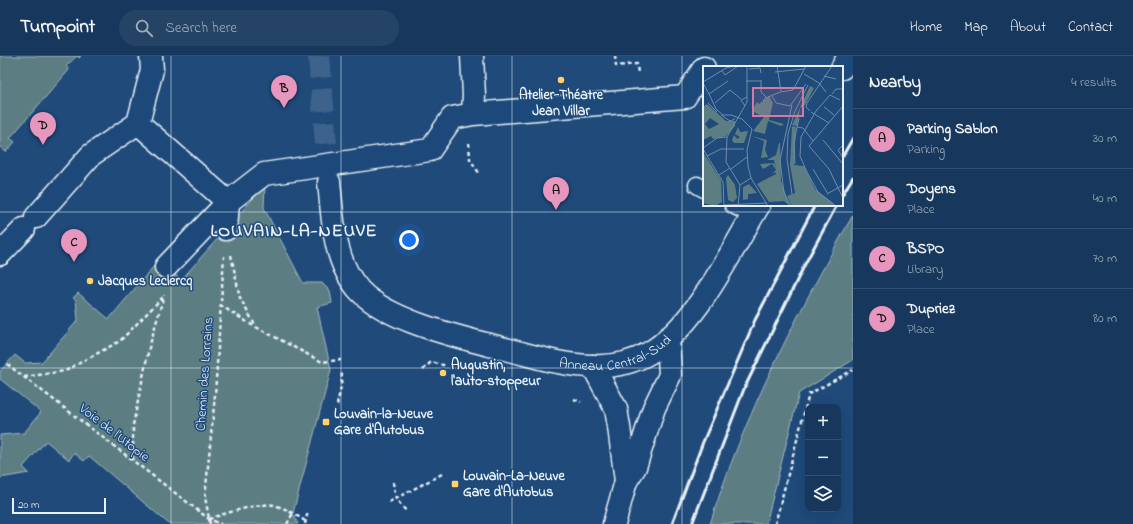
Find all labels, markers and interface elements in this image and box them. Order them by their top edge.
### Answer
search box [119,10,399,46]
text: Turnpoint [20,14,95,41]
icon: search [133,17,155,39]
text: Search here [165,17,237,39]
text: Home [910,17,942,38]
text: Map [964,17,988,38]
text: About [1010,17,1046,38]
text: Contact [1068,17,1113,38]
inset map [703,66,843,206]
text: Nearby [869,70,921,95]
text: 4 results [1071,73,1117,92]
pin: B [271,75,297,108]
marker: Atelier-Théatre Jean Villar [556,75,566,85]
place label: Atelier-Théatre Jean Villar [519,85,604,122]
pin: D [30,112,56,145]
text: Parking Sablon [907,118,998,140]
text: A [878,129,886,148]
text: 30 m [1093,129,1117,148]
text: Parking [907,140,945,159]
pin: A [543,177,569,210]
text: Doyens [907,178,956,200]
text: B [878,189,886,208]
text: 40 m [1093,189,1117,208]
text: Place [907,200,935,219]
district label: LOUVAIN-LA-NEUVE [211,219,377,245]
pin: C [61,229,87,262]
your location [399,230,419,250]
text: BSPO [907,238,944,260]
text: C [878,249,886,268]
text: 70 m [1093,249,1117,268]
text: Library [907,260,943,279]
place label: Jacques Leclercq [98,271,192,292]
marker: Jacques Leclercq [85,276,95,286]
text: Dupriez [907,298,955,320]
text: D [877,309,887,328]
text: 80 m [1093,309,1117,328]
street label: Chemin des Lorrains [191,316,219,432]
text: Place [907,320,935,339]
street label: Anneau Central-Sud [557,330,676,377]
place label: Augustin, l'auto-stoppeur [451,355,541,392]
marker: Augustin, l'auto-stoppeur [438,368,448,378]
street label: Voie de l'Utopie [73,398,154,468]
place label: Louvain-la-Neuve Gare d'Autobus [334,404,434,441]
map controls [805,404,841,512]
button: + [805,404,841,440]
marker: Louvain-la-Neuve Gare d'Autobus [321,417,331,427]
button: − [805,440,841,476]
place label: Louvain-La-Neuve Gare d'Autobus [463,466,566,503]
button: layers [805,476,841,512]
marker: Louvain-La-Neuve Gare d'Autobus [450,479,460,489]
scale bar [12,496,106,515]
text: 20 m [18,497,40,513]

